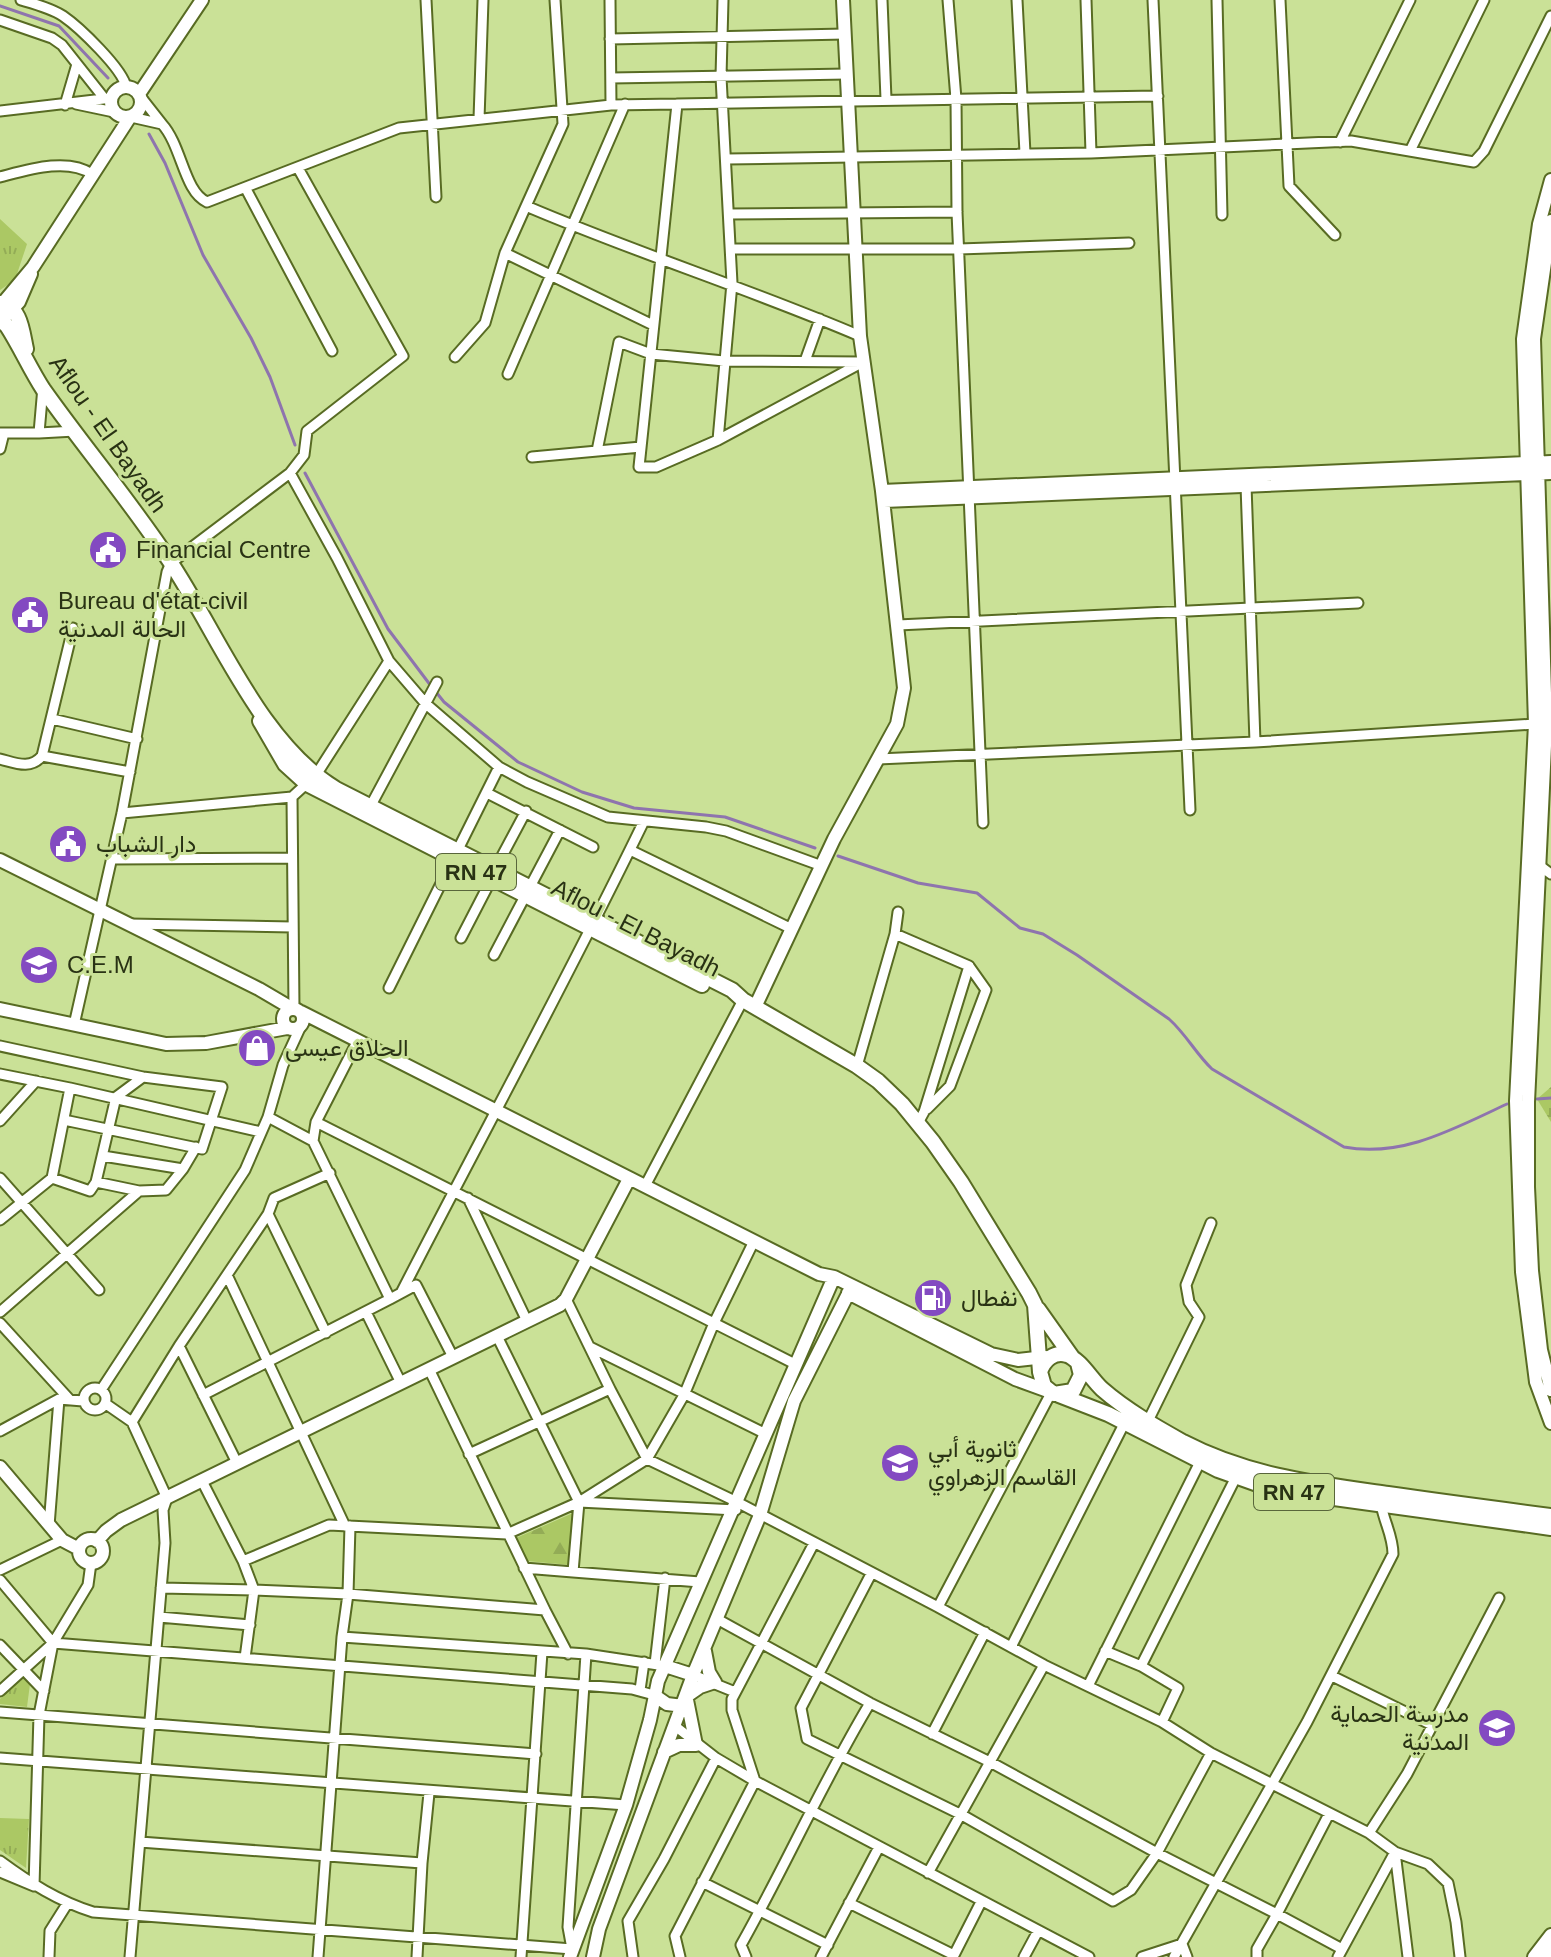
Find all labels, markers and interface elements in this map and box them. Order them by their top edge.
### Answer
street label: Aflou - El Bayadh [44,350,173,517]
public building icon: Financial Centre [87,529,129,571]
place label: Financial Centre [136,536,311,563]
place label: Bureau d'état-civil الحالة المدنية [58,587,248,643]
public building icon: Bureau d'état-civil الحالة المدنية [9,594,51,636]
public building icon: دار الشباب [47,823,89,865]
place label: دار الشباب [96,830,196,859]
road number: RN 47 [436,854,516,890]
street label: Aflou - El Bayadh [547,873,725,982]
school or university icon: C.E.M [18,944,60,986]
place label: C.E.M [67,951,134,978]
shop icon: الحلاق عيسى [236,1027,278,1069]
place label: الحلاق عيسى [285,1034,409,1062]
fuel station icon: نفطال [912,1277,954,1319]
place label: نفطال [961,1284,1018,1312]
place label: ثانوية أبي القاسم الزهراوي [928,1435,1077,1496]
school or university icon: ثانوية أبي القاسم الزهراوي [879,1442,921,1484]
road number: RN 47 [1254,1474,1334,1510]
place label: مدرسة الحماية المدنية [1330,1700,1469,1756]
school or university icon: مدرسة الحماية المدنية [1476,1707,1518,1749]

